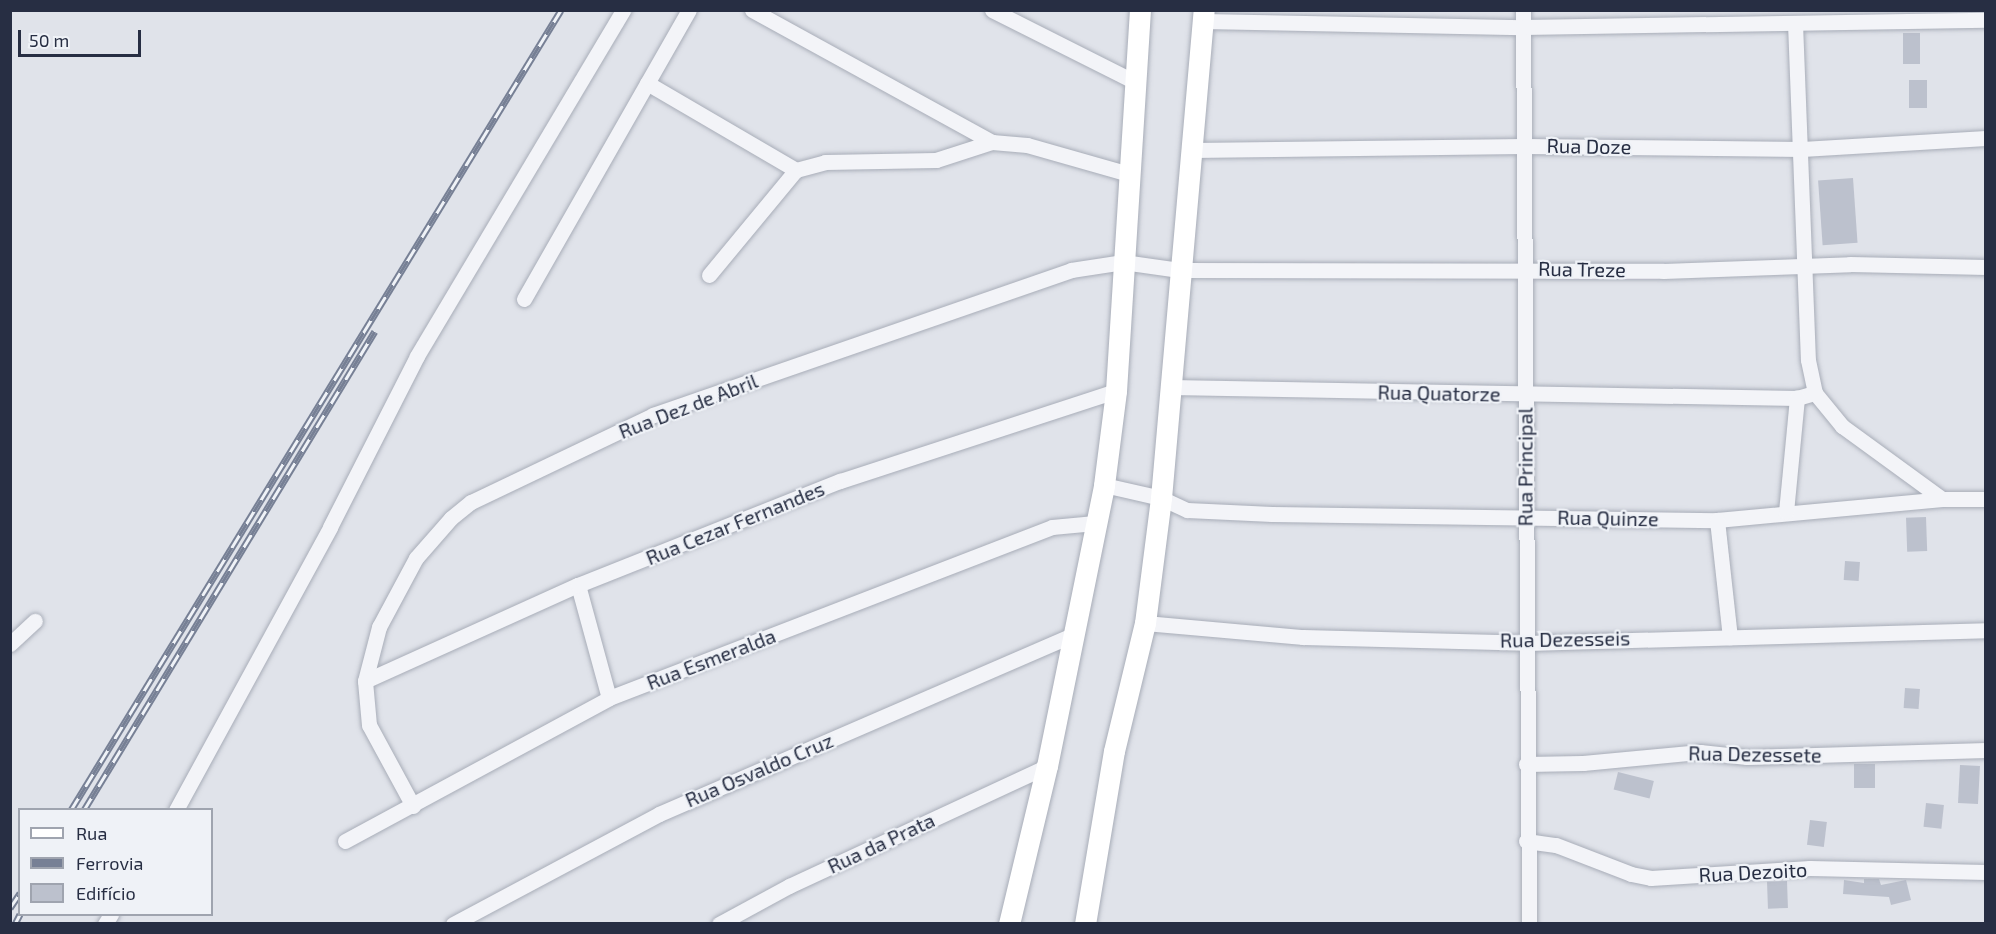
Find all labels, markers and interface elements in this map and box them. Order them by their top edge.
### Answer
scale bar [21,18,144,56]
text: 50 m [29,29,69,51]
street label: Rua Doze [1546,133,1632,159]
street label: Rua Treze [1538,256,1626,282]
street label: Rua Dez de Abril [615,368,761,444]
street label: Rua Quatorze [1377,380,1501,406]
street label: Rua Principal [1513,408,1537,526]
street label: Rua Cezar Fernandes [642,476,828,570]
street label: Rua Quinze [1557,505,1659,531]
street label: Rua Esmeralda [643,623,779,695]
street label: Rua Dezesseis [1500,626,1630,652]
street label: Rua Osvaldo Cruz [681,728,837,812]
street label: Rua Dezessete [1688,741,1822,767]
legend [18,808,213,916]
street label: Rua da Prata [824,808,938,878]
text: Rua [76,822,107,844]
text: Ferrovia [76,852,143,874]
street label: Rua Dezoito [1698,857,1808,887]
text: Edifício [76,882,136,904]

